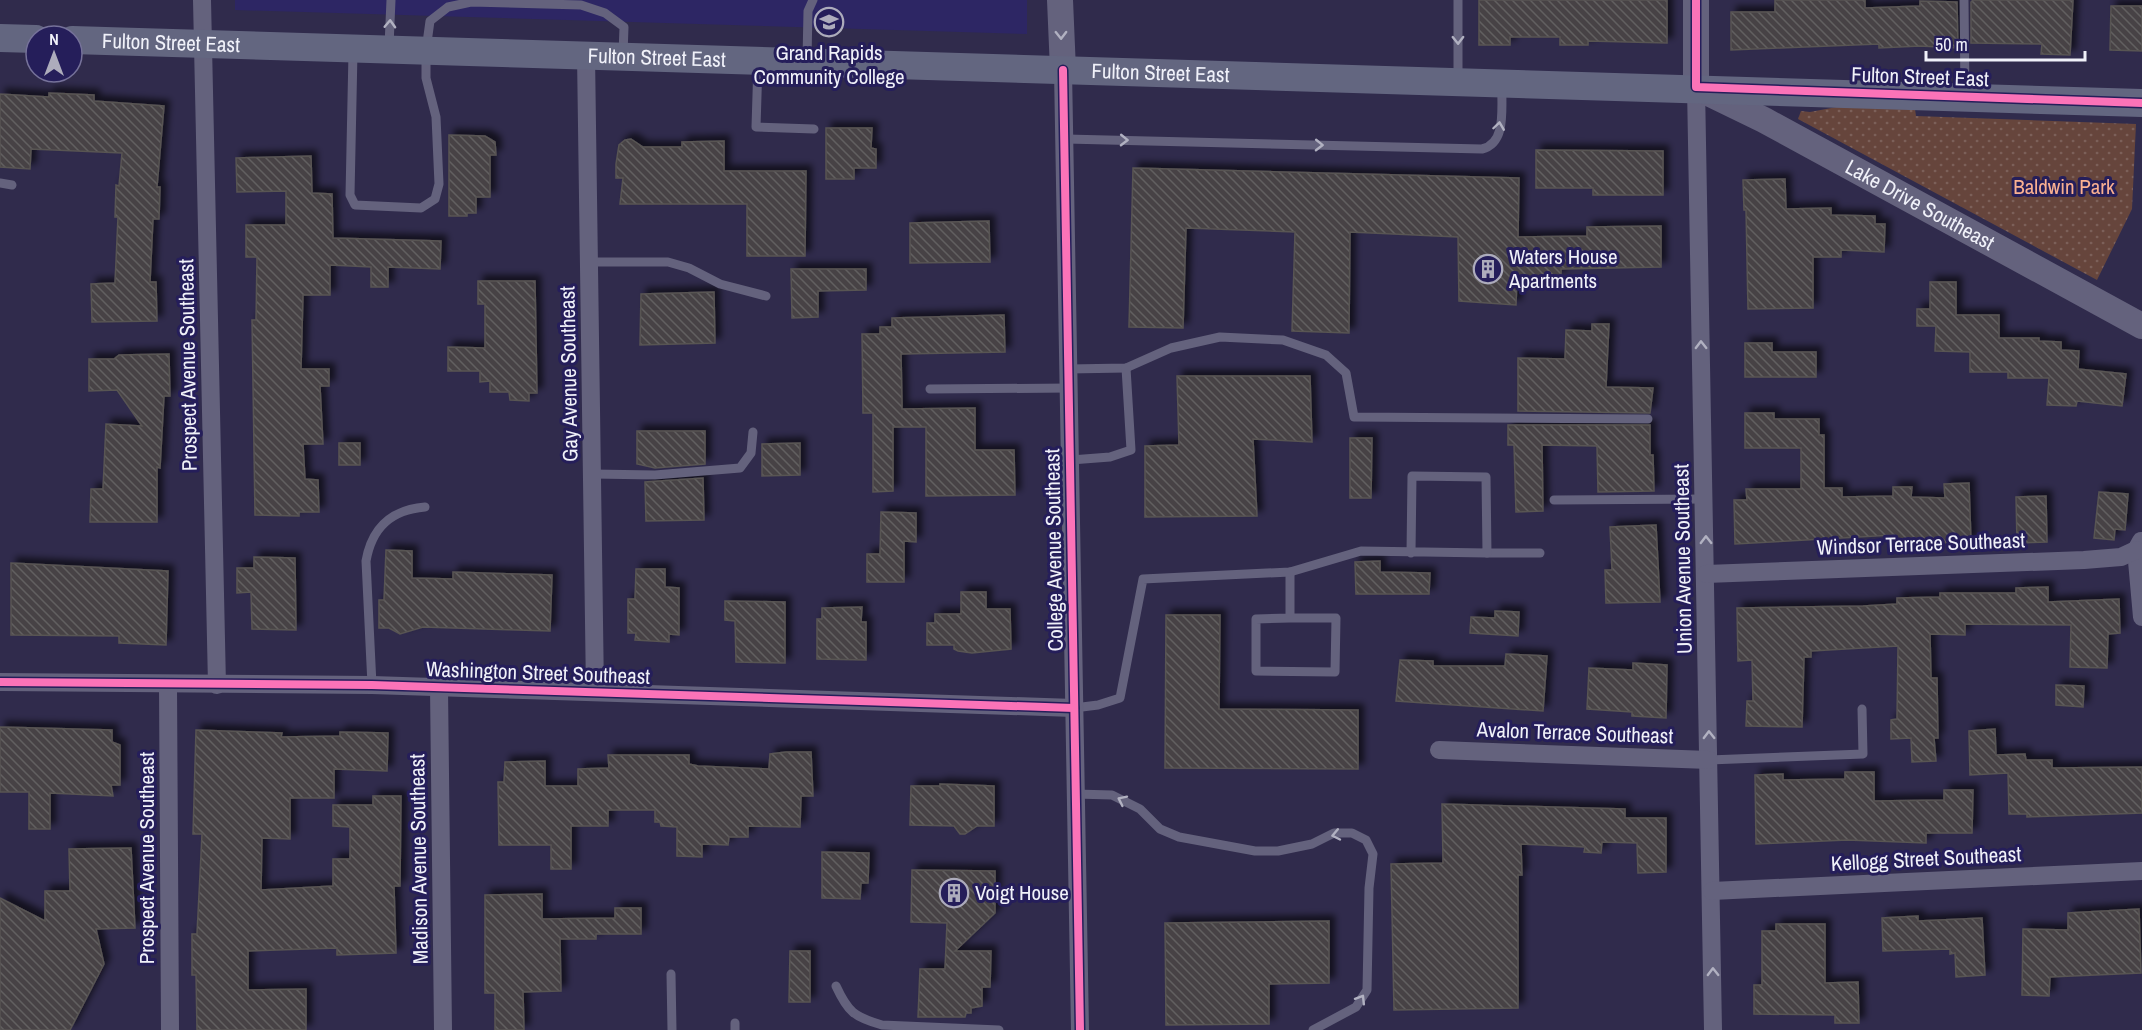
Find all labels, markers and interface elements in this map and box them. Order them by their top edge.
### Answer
school or university icon: Grand Rapids Community College [813,6,845,38]
one-way arrow [384,20,396,29]
north arrow [24,24,84,84]
scale bar [1926,24,2085,62]
street label: Fulton Street East [102,26,241,59]
text: N [49,28,59,50]
one-way arrow [1055,30,1067,39]
text: 50 m [1935,32,1968,57]
one-way arrow [1452,36,1464,45]
place label: Grand Rapids Community College [753,38,905,91]
street label: Fulton Street East [587,41,726,74]
street label: Fulton Street East [1091,56,1230,89]
street label: Fulton Street East [1851,60,1990,93]
one-way arrow [1493,121,1505,131]
one-way arrow [1120,134,1129,147]
one-way arrow [1315,139,1324,151]
street label: Lake Drive Southeast [1840,152,2000,257]
park label: Baldwin Park [2013,172,2115,201]
place label: Waters House Apartments [1508,242,1617,295]
building icon: Waters House Apartments [1472,253,1504,285]
street label: Prospect Avenue Southeast [171,258,204,471]
street label: Gay Avenue Southeast [552,286,585,462]
one-way arrow [1695,340,1707,349]
street label: College Avenue Southeast [1037,448,1070,652]
street label: Union Avenue Southeast [1666,463,1699,654]
street label: Windsor Terrace Southeast [1816,525,2026,562]
one-way arrow [1699,535,1712,544]
street label: Washington Street Southeast [425,654,651,691]
street label: Avalon Terrace Southeast [1475,715,1674,750]
one-way arrow [1703,730,1715,739]
street label: Prospect Avenue Southeast [132,752,161,964]
street label: Madison Avenue Southeast [402,753,435,964]
one-way arrow [1118,795,1129,807]
one-way arrow [1331,828,1341,841]
street label: Kellogg Street Southeast [1830,839,2022,878]
building icon: Voigt House [938,877,970,909]
place label: Voigt House [975,878,1069,907]
one-way arrow [1706,967,1719,976]
one-way arrow [1354,995,1365,1006]

